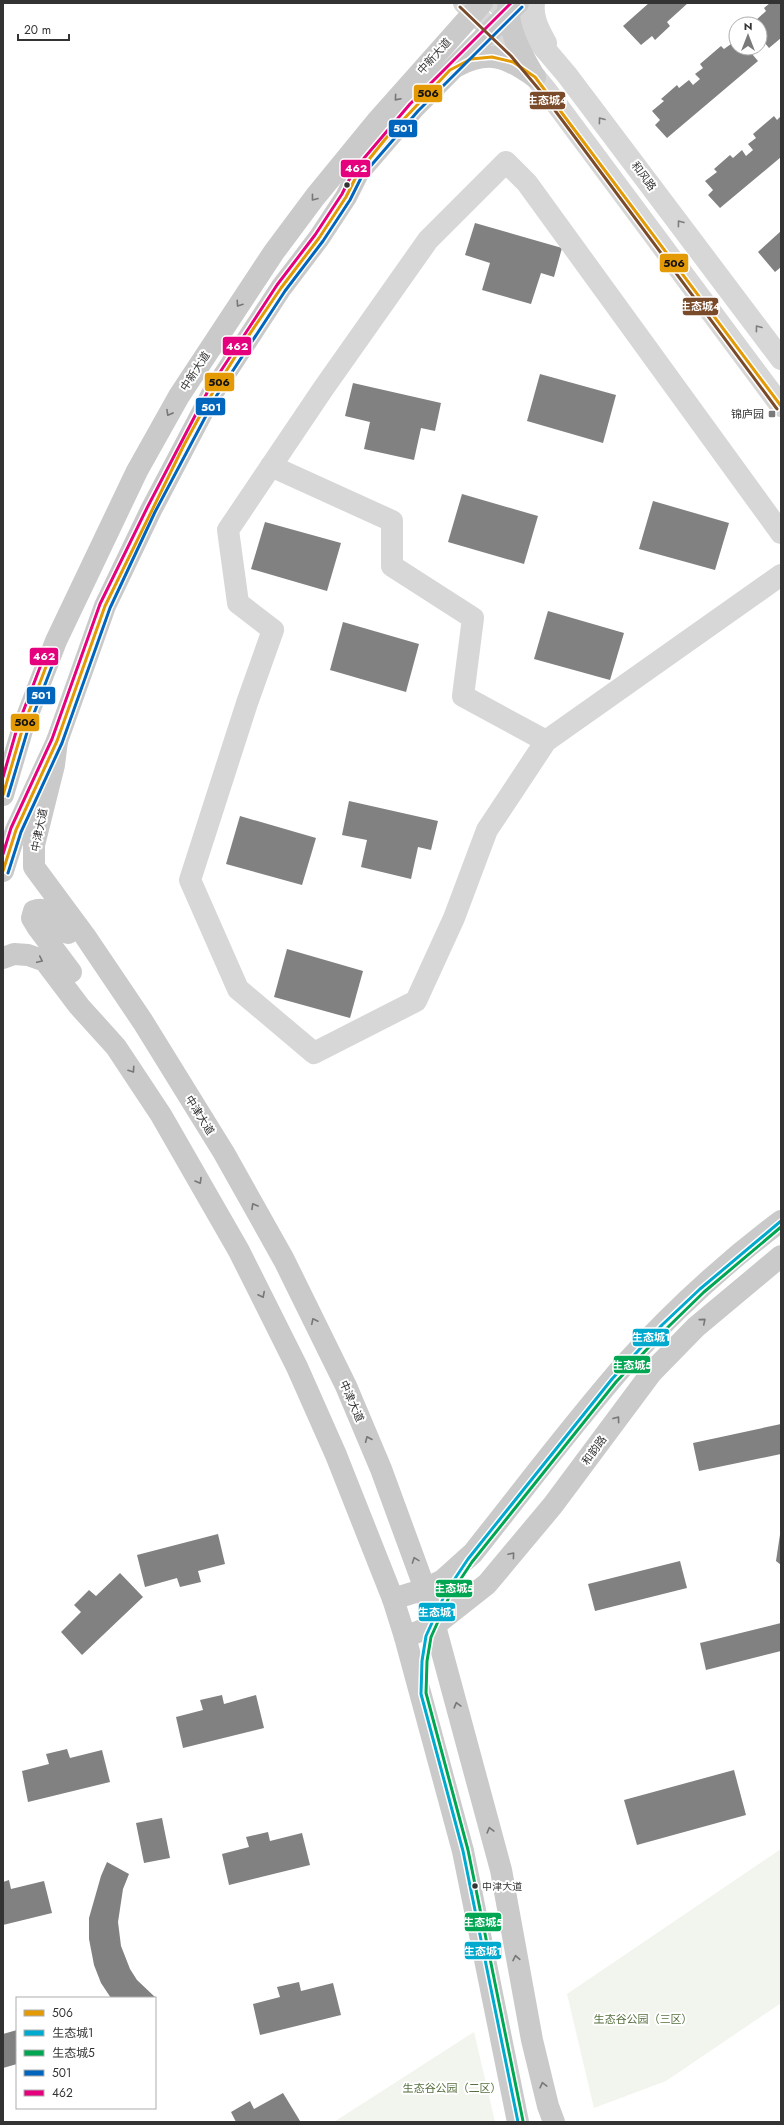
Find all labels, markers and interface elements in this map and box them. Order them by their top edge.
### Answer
scale bar [18,16,69,42]
north arrow [728,16,768,56]
text: N [744,18,752,34]
text: 20 m [24,21,51,39]
street label: 中新大道 [413,34,455,78]
line badge: 506 [413,84,443,103]
text: 506 [417,85,439,101]
line badge: 生态城4 [529,91,566,110]
text: 生态城4 [527,92,568,108]
one-way arrow [395,93,402,101]
one-way arrow [599,117,606,124]
line badge: 501 [388,119,418,138]
text: 501 [393,120,413,136]
street label: 和风路 [628,158,660,194]
line badge: 462 [340,159,371,178]
text: 462 [345,160,367,176]
unlabelled marker [342,180,352,190]
one-way arrow [312,193,319,200]
one-way arrow [678,221,685,228]
line badge: 506 [659,253,689,273]
text: 506 [663,255,685,271]
line badge: 生态城4 [682,297,719,316]
text: 生态城4 [680,298,721,314]
one-way arrow [236,300,244,307]
one-way arrow [756,325,763,332]
line badge: 462 [222,336,252,356]
text: 462 [226,338,248,354]
street label: 中新大道 [176,348,214,394]
line badge: 506 [204,372,235,392]
text: 506 [208,374,230,390]
line badge: 501 [195,397,226,416]
text: 501 [201,399,221,415]
place label: 锦庐园 [731,406,764,422]
one-way arrow [167,409,174,416]
marker: 锦庐园 [767,409,777,419]
line badge: 462 [29,647,59,666]
text: 462 [33,648,55,664]
line badge: 501 [26,686,56,705]
text: 501 [31,687,51,703]
line badge: 506 [10,713,40,732]
text: 506 [14,714,36,730]
street label: 中津大道 [27,807,51,853]
one-way arrow [36,956,43,964]
one-way arrow [127,1066,135,1073]
street label: 中津大道 [182,1092,218,1138]
one-way arrow [195,1177,202,1184]
one-way arrow [251,1203,258,1210]
one-way arrow [257,1291,264,1298]
one-way arrow [311,1318,319,1325]
one-way arrow [698,1319,706,1326]
line badge: 生态城1 [632,1328,670,1347]
text: 生态城1 [632,1329,670,1345]
line badge: 生态城5 [613,1355,651,1374]
text: 生态城5 [612,1357,652,1373]
street label: 中津大道 [336,1378,368,1424]
one-way arrow [612,1416,619,1423]
street label: 和韵路 [578,1432,610,1468]
one-way arrow [365,1435,373,1442]
one-way arrow [508,1552,515,1559]
one-way arrow [411,1557,419,1564]
line badge: 生态城5 [435,1579,473,1598]
text: 生态城5 [434,1580,474,1596]
line badge: 生态城1 [418,1602,456,1622]
text: 生态城1 [418,1604,456,1620]
one-way arrow [453,1701,462,1708]
one-way arrow [487,1827,495,1833]
place label: 中津大道 [482,1879,522,1894]
marker: 中津大道 [470,1881,480,1891]
line badge: 生态城5 [464,1912,502,1932]
text: 生态城5 [463,1914,503,1930]
line badge: 生态城1 [464,1941,502,1960]
text: 生态城1 [464,1943,502,1959]
one-way arrow [512,1954,521,1961]
legend [16,1997,156,2109]
text: 506 [52,2004,73,2022]
park label: 生态谷公园（三区） [594,2011,693,2027]
text: 生态城1 [52,2024,93,2042]
text: 生态城5 [52,2044,95,2062]
text: 501 [52,2064,71,2082]
park label: 生态谷公园（二区） [403,2080,502,2096]
one-way arrow [539,2082,548,2089]
text: 462 [52,2084,73,2102]

